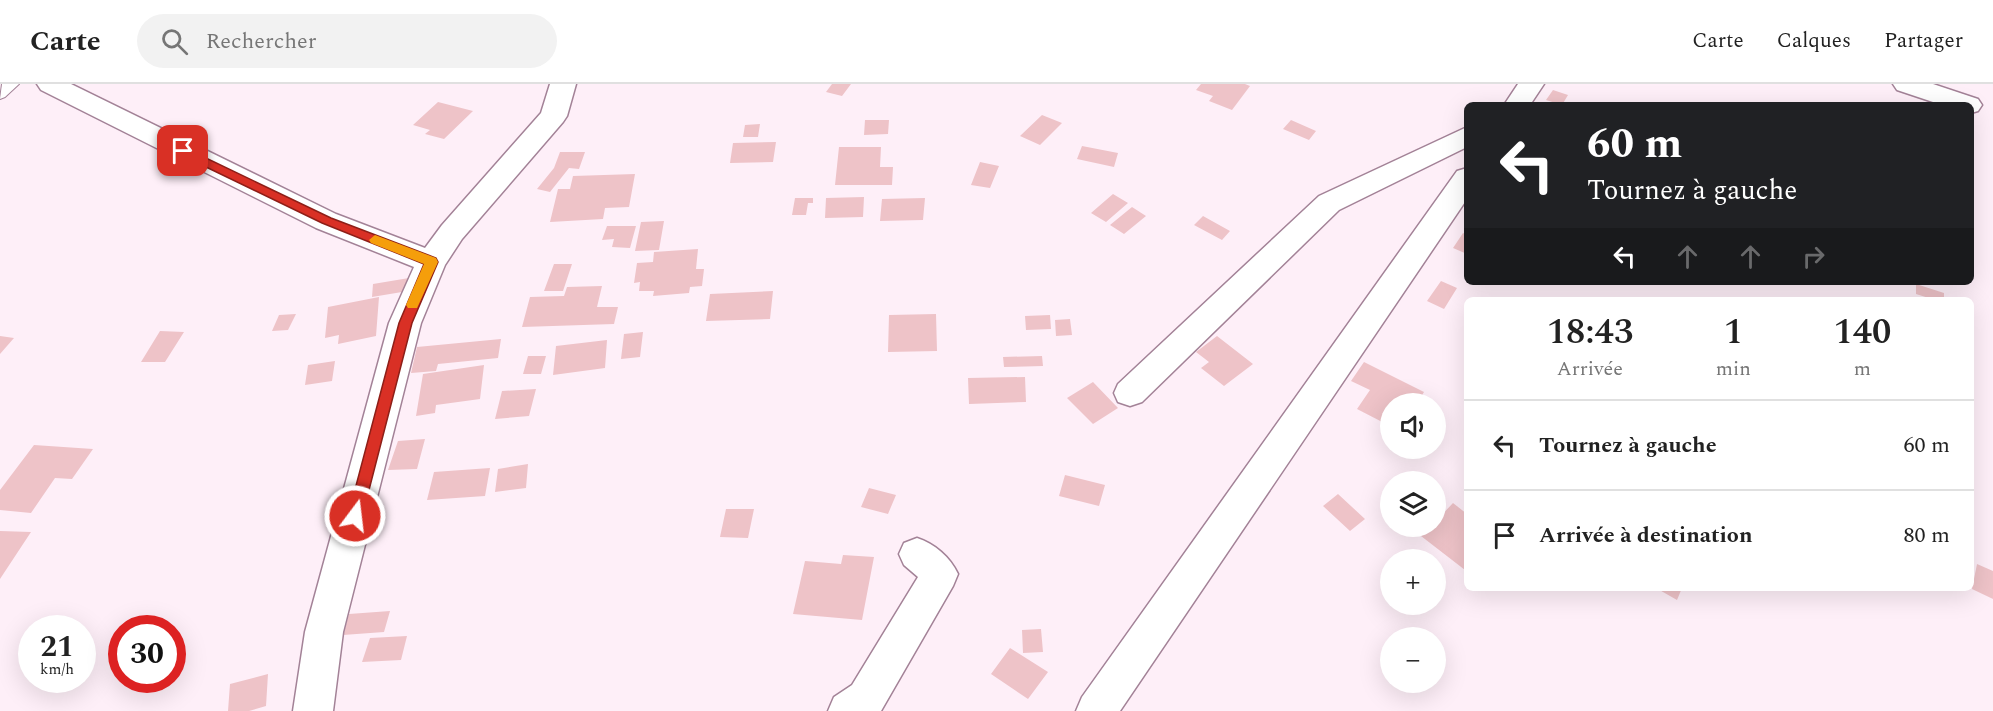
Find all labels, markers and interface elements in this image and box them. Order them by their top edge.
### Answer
search box [137,14,557,68]
text: Carte [30,20,101,63]
icon: search [158,25,191,58]
text: Rechercher [206,25,316,58]
text: Carte [1692,25,1744,57]
text: Calques [1777,25,1851,57]
text: Partager [1884,25,1963,57]
text: 60 m [1587,113,1682,176]
pin [157,125,208,176]
icon: left [1488,126,1566,204]
icon: arrive [166,134,199,167]
text: Tournez à gauche [1587,170,1797,212]
icon: left [1608,240,1641,273]
icon: ahead [1671,240,1704,273]
icon: ahead [1734,240,1767,273]
icon: right [1797,240,1830,273]
text: 18:43 [1547,305,1633,360]
text: 1 [1724,305,1743,360]
text: 140 [1833,305,1891,360]
text: Arrivée [1557,354,1623,384]
text: min [1716,354,1751,384]
text: m [1854,354,1871,384]
map controls [1380,393,1446,693]
button: sound [1380,393,1446,459]
icon: left [1488,429,1521,462]
text: Tournez à gauche [1539,429,1717,462]
text: 60 m [1904,429,1950,462]
button: layers [1380,471,1446,537]
position arrow [323,484,387,548]
icon: arrive [1488,519,1521,552]
text: Arrivée à destination [1539,519,1753,552]
text: 80 m [1904,519,1950,552]
button: + [1380,549,1446,615]
speed limit sign: 30 [108,615,186,693]
text: 21 [40,624,74,670]
button: − [1380,627,1446,693]
text: km/h [40,658,74,681]

